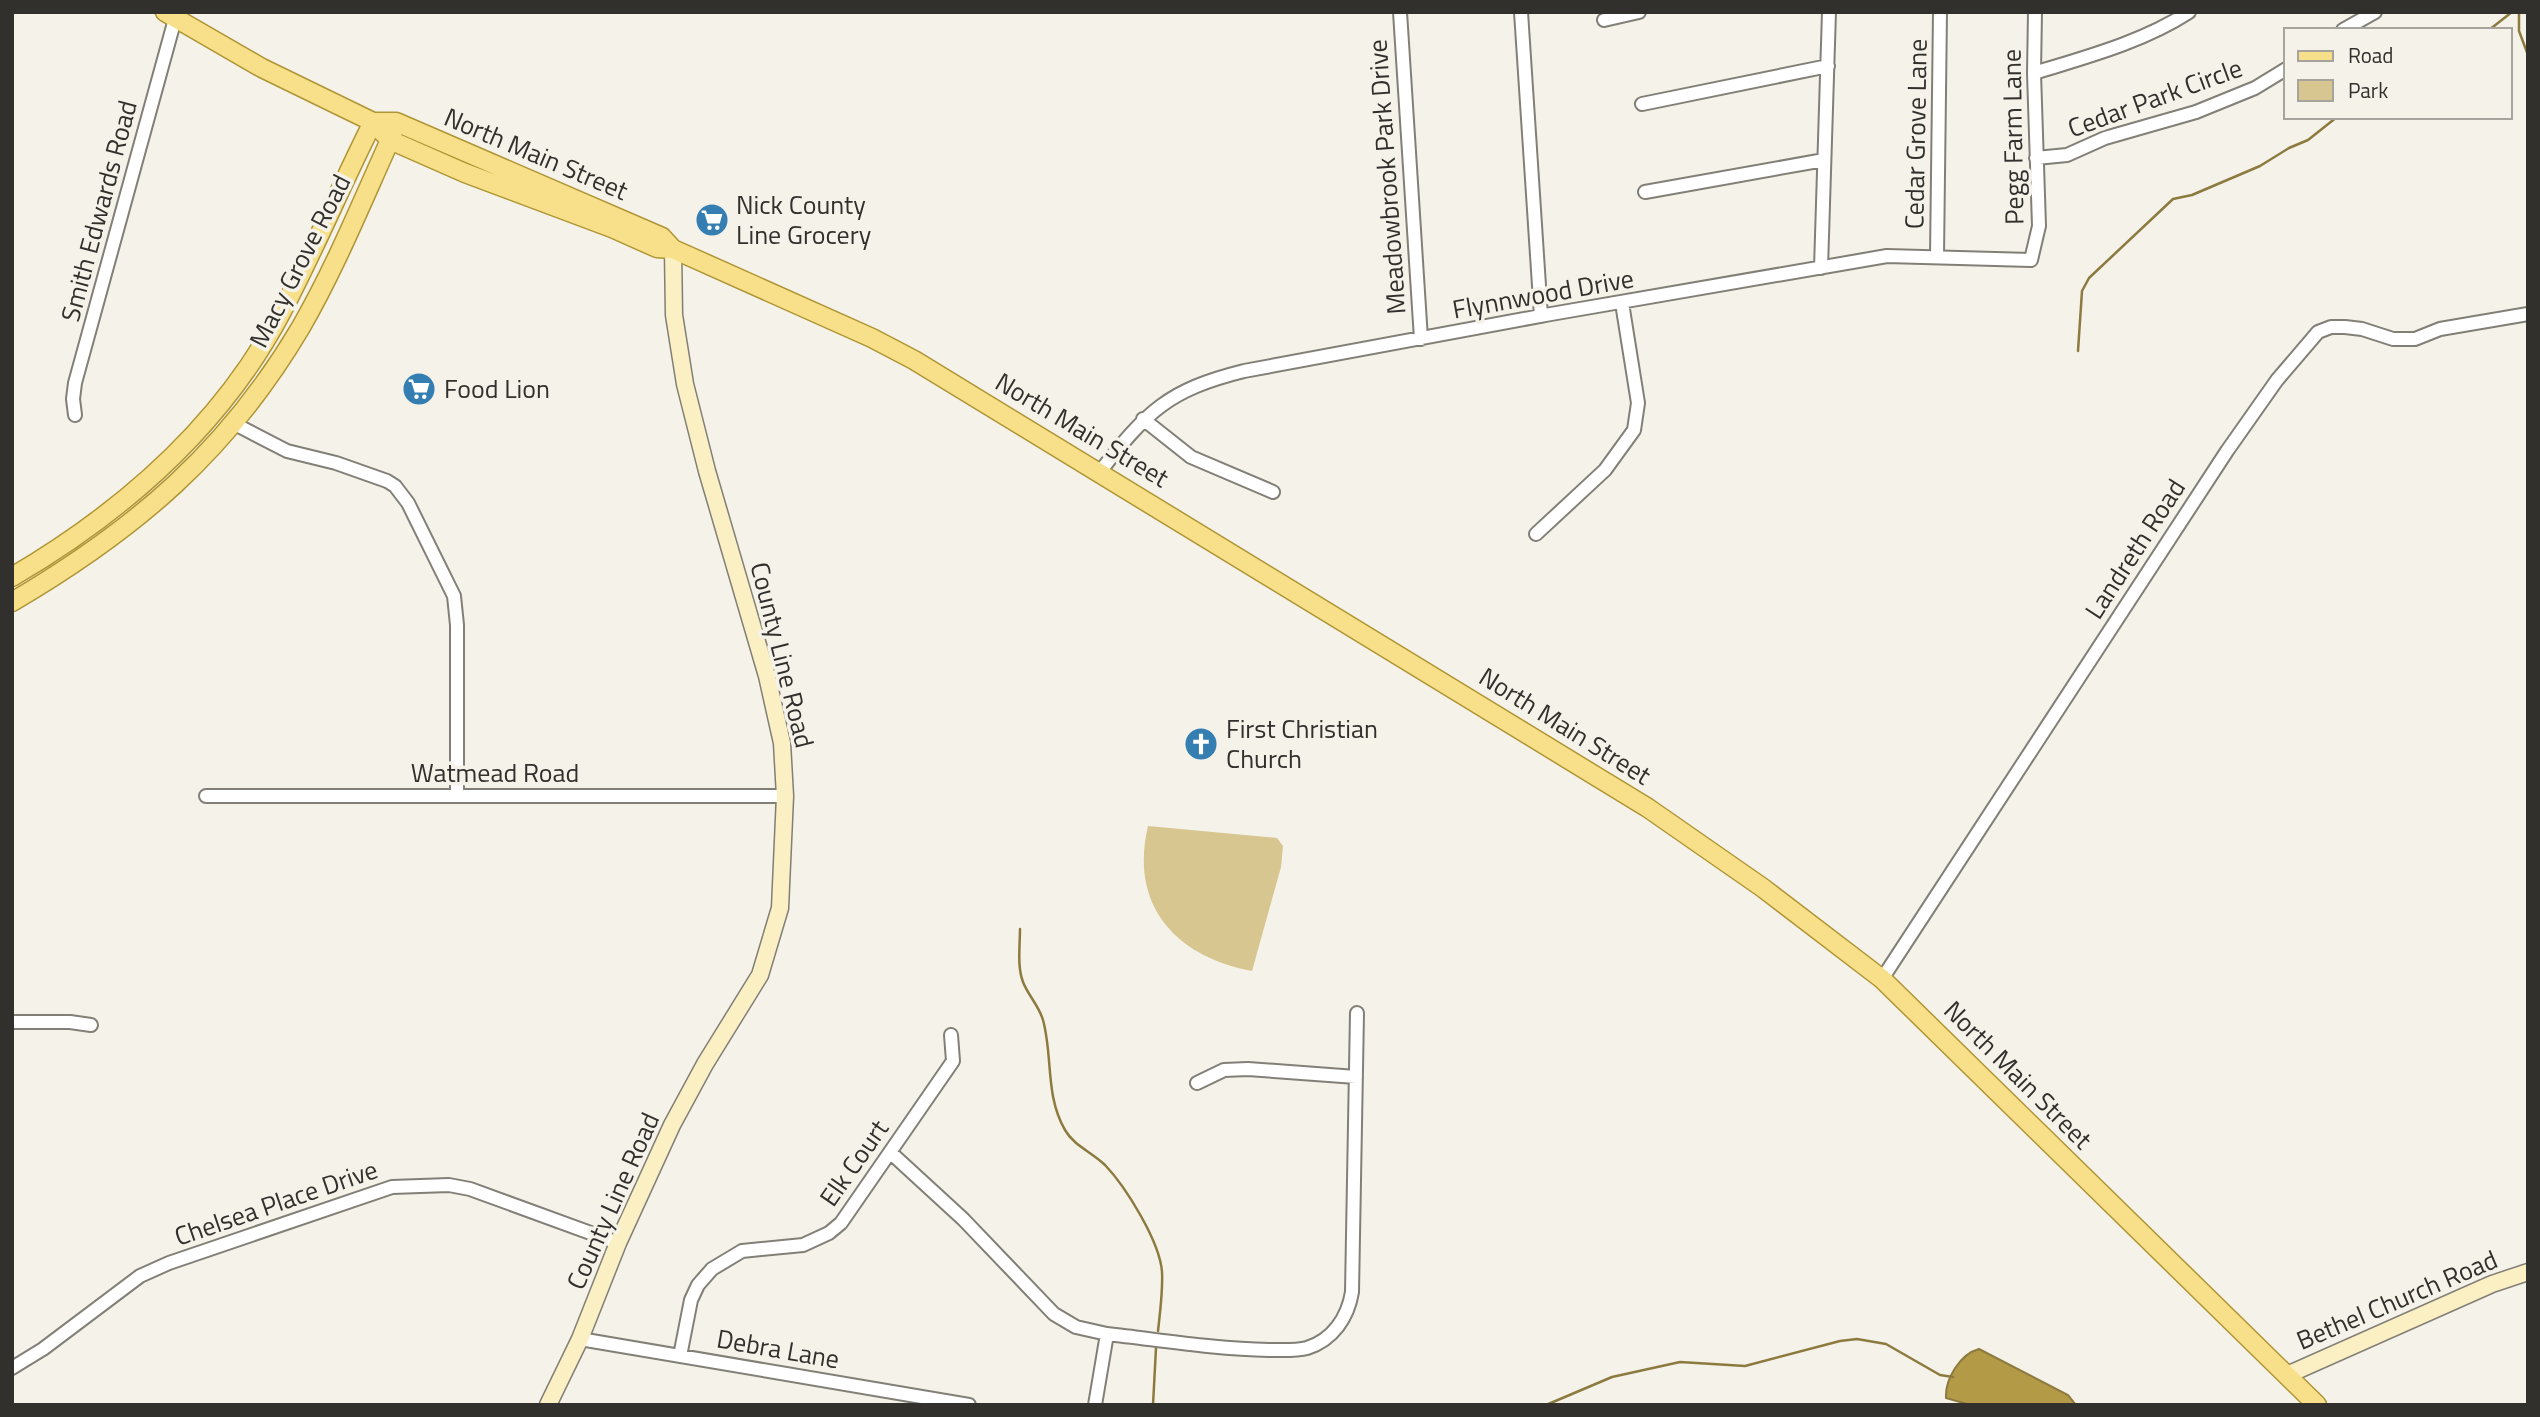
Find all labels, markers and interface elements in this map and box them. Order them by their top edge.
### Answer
legend [2284,28,2512,119]
street label: Meadowbrook Park Drive [1357,38,1416,316]
street label: Cedar Grove Lane [1894,38,1937,230]
text: Road [2348,39,2393,71]
street label: Cedar Park Circle [2062,48,2248,147]
street label: Pegg Farm Lane [1991,49,2034,225]
text: Park [2348,74,2388,106]
street label: Smith Edwards Road [50,96,147,326]
street label: North Main Street [438,97,634,210]
street label: Macy Grove Road [239,167,360,354]
place label: Nick County Line Grocery [736,185,871,254]
supermarket icon: Nick County Line Grocery [693,201,731,239]
street label: Flynnwood Drive [1449,258,1637,329]
street label: North Main Street [988,362,1176,497]
place label: Food Lion [444,369,550,408]
supermarket icon: Food Lion [400,370,438,408]
street label: Landreth Road [2075,471,2195,626]
street label: County Line Road [741,558,824,752]
street label: North Main Street [1472,657,1659,794]
place label: First Christian Church [1226,709,1378,778]
church icon: First Christian Church [1182,725,1220,763]
street label: Watmead Road [411,753,579,792]
street label: North Main Street [1935,991,2102,1158]
street label: County Line Road [556,1106,669,1296]
street label: Elk Court [809,1111,898,1214]
street label: Chelsea Place Drive [169,1149,383,1256]
street label: Bethel Church Road [2290,1240,2503,1359]
street label: Debra Lane [714,1319,842,1378]

